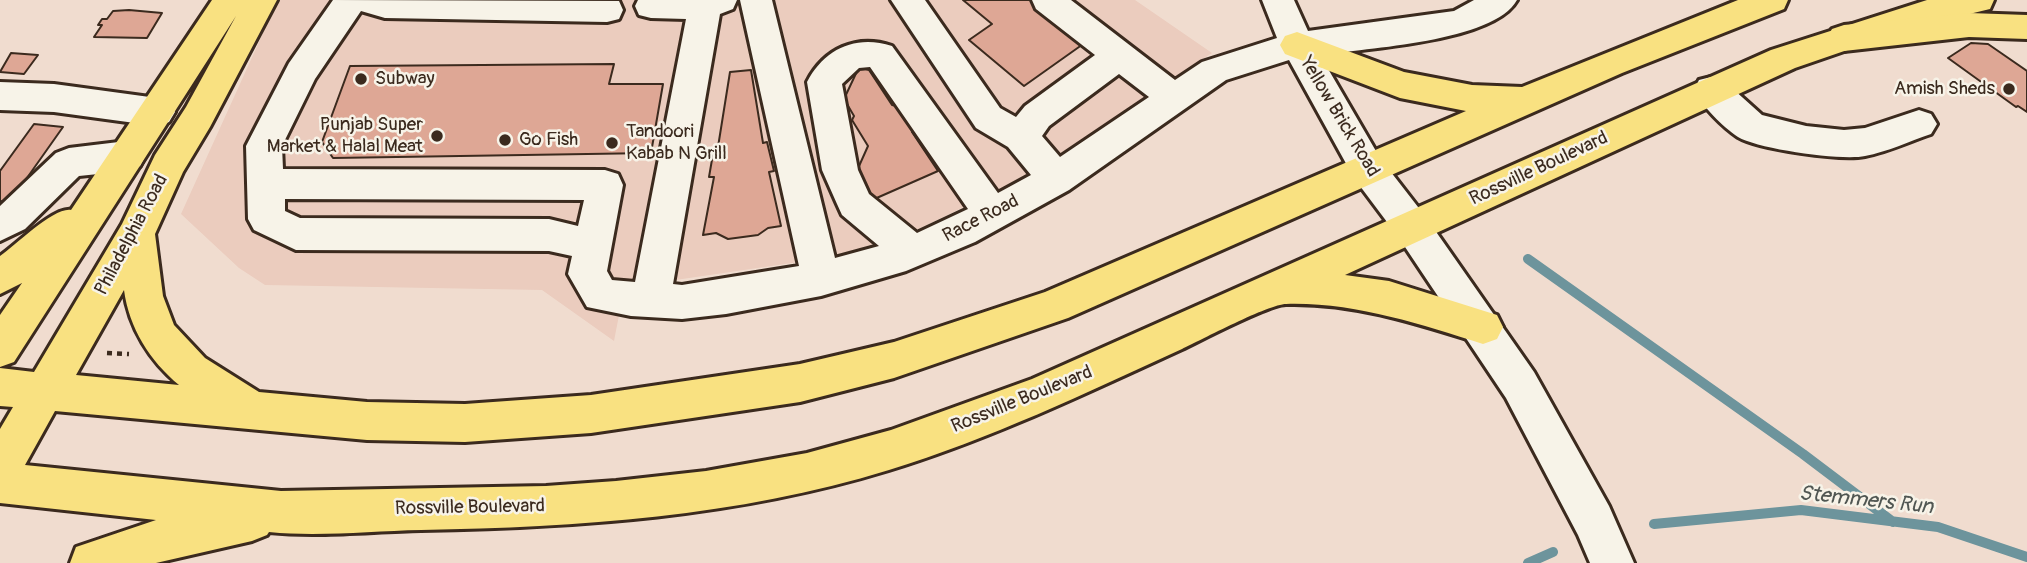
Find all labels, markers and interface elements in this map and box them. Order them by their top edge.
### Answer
street label: Yellow Brick Road [1294,53,1384,181]
place label: Subway [375,68,435,90]
marker: Subway [353,71,369,87]
place label: Amish Sheds [1894,78,1995,100]
marker: Amish Sheds [2001,81,2017,97]
place label: Punjab Super Market & Halal Meat [267,114,423,158]
place label: Tandoori Kabab N Grill [626,121,727,165]
street label: Rossville Boulevard [1466,127,1612,211]
marker: Punjab Super Market & Halal Meat [429,128,445,144]
place label: Go Fish [519,129,578,151]
marker: Go Fish [497,132,513,148]
marker: Tandoori Kabab N Grill [604,135,620,151]
street label: Philadelphia Road [91,171,173,299]
street label: Race Road [939,190,1023,248]
street label: Rossville Boulevard [948,361,1096,439]
water label: Stemmers Run [1798,481,1934,521]
street label: Rossville Boulevard [395,495,545,521]

